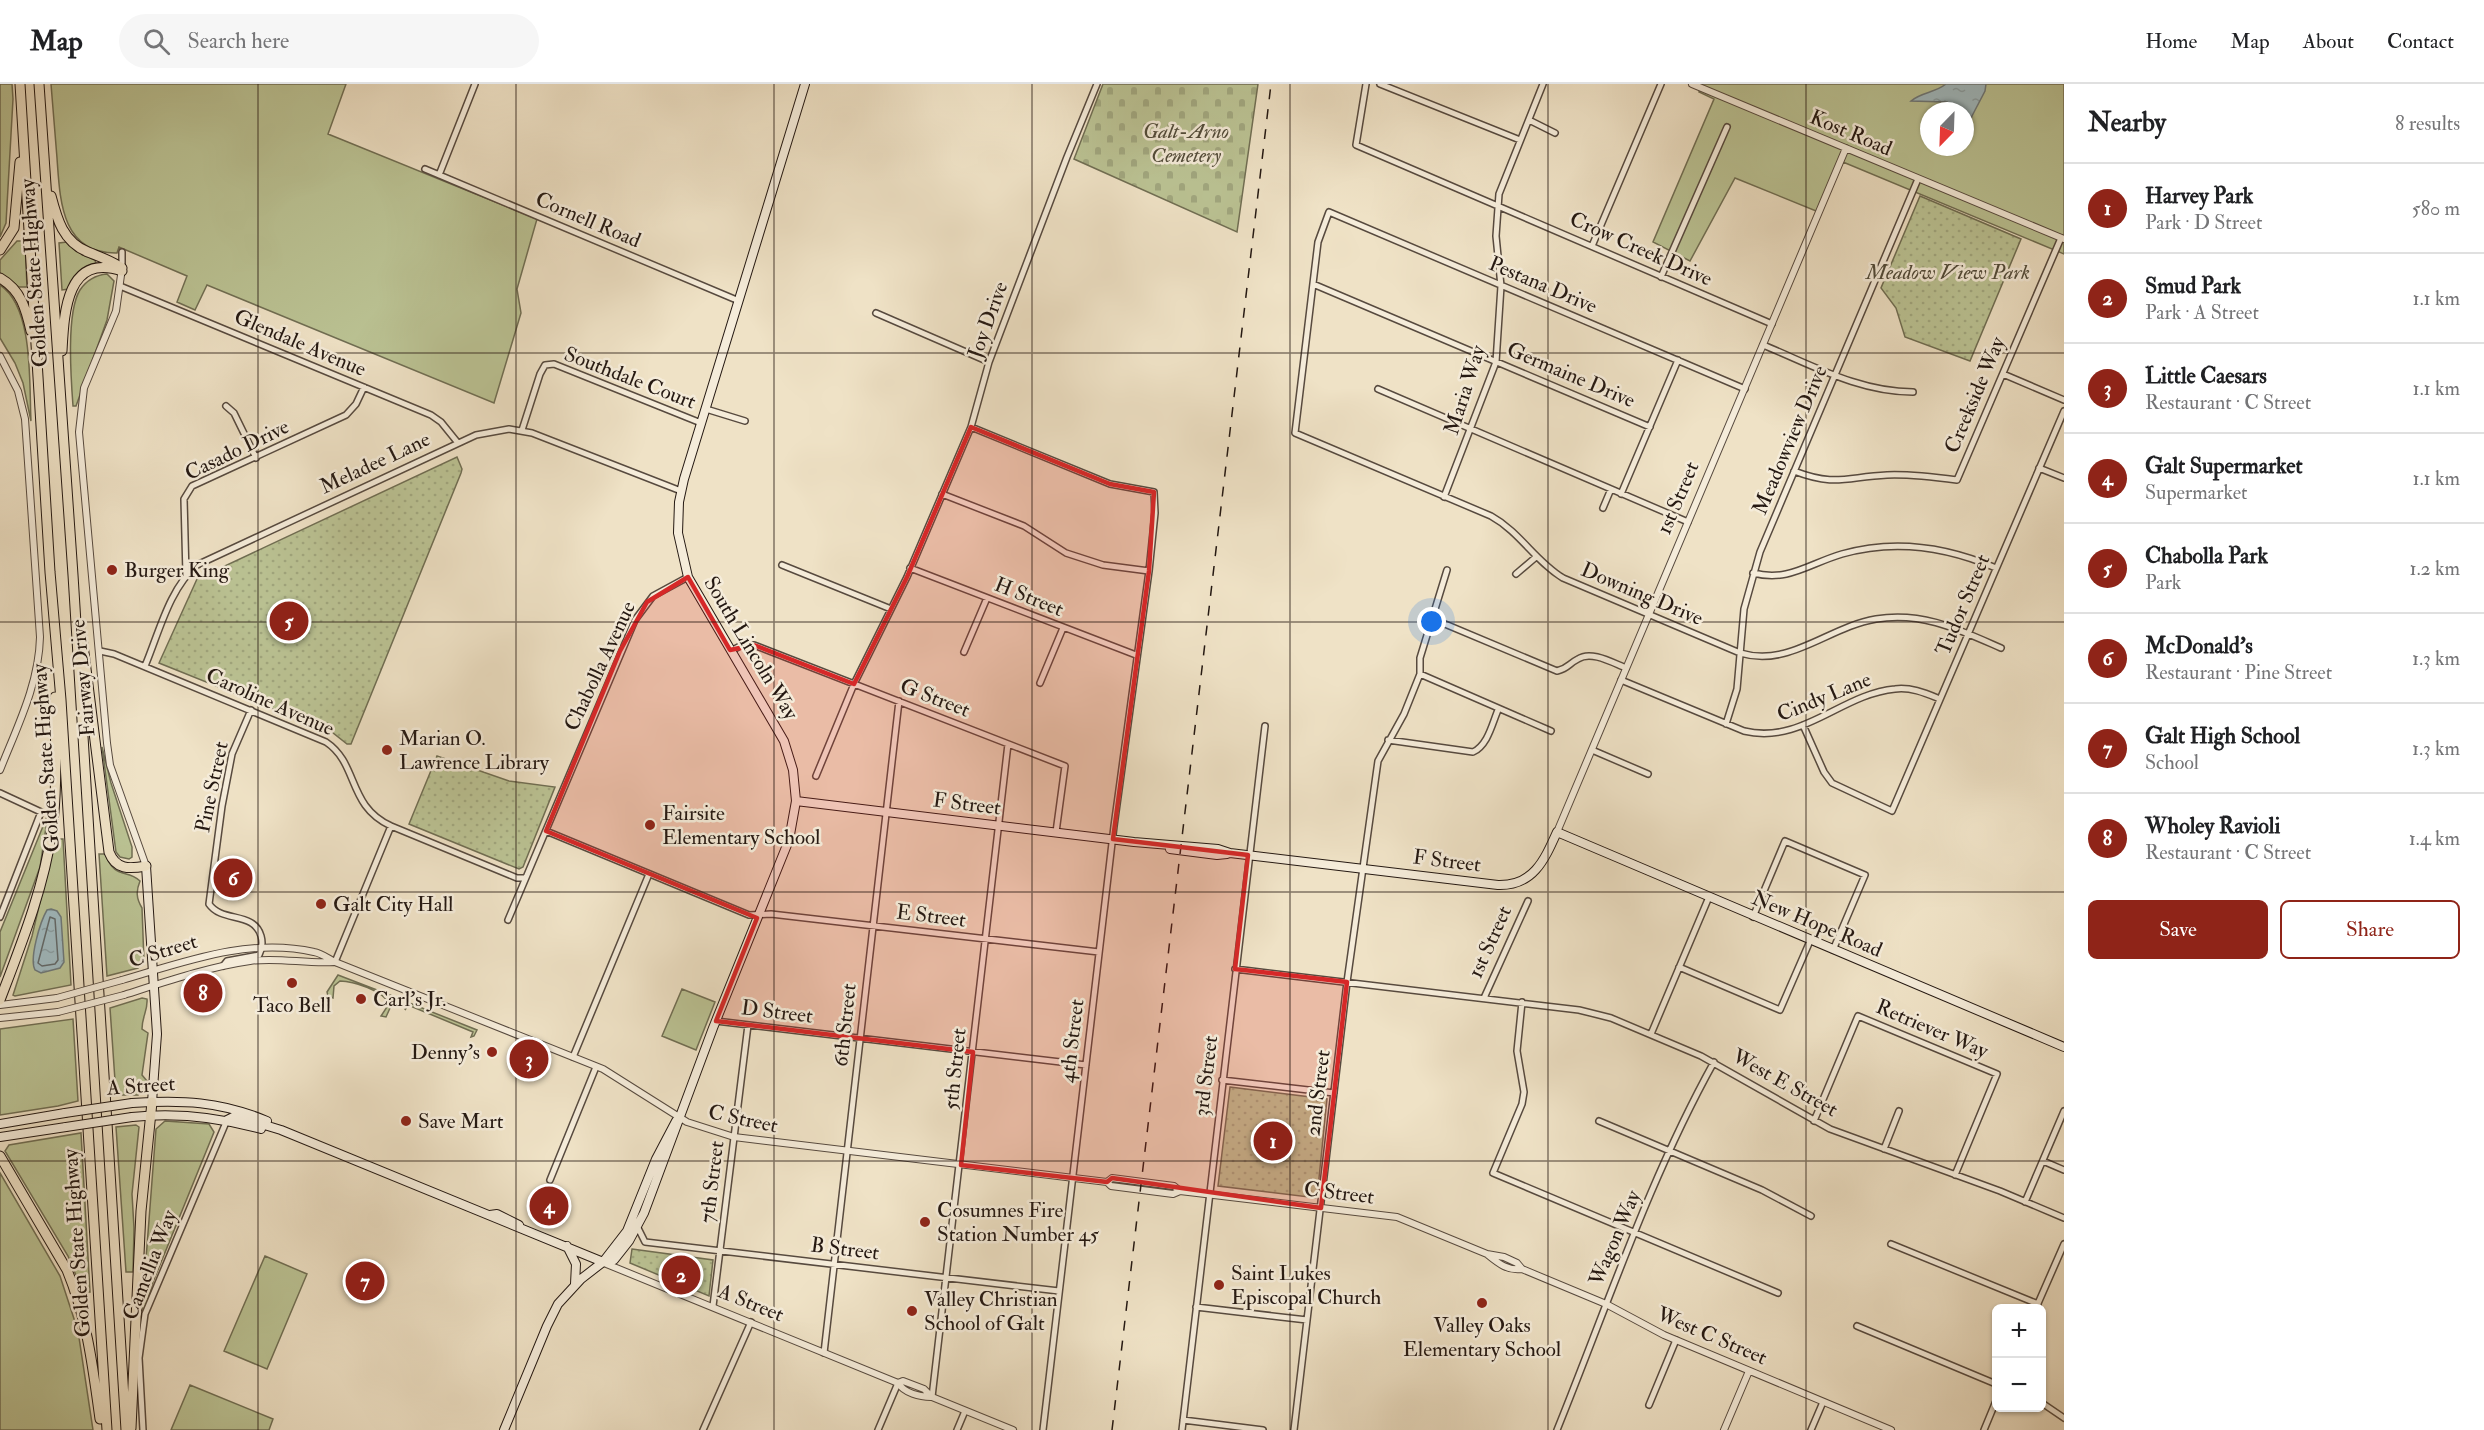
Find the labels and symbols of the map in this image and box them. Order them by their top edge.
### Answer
north arrow [1920,102,1974,156]
street label: Kost Road [1806,104,1897,163]
park label: Galt-Arno Cemetery [1143,118,1229,169]
street label: Golden State Highway [14,177,54,368]
street label: Cornell Road [531,186,645,255]
street label: Crow Creek Drive [1565,205,1717,293]
street label: Pestana Drive [1485,250,1601,320]
park label: Meadow View Park [1864,259,2030,286]
street label: Joy Drive [961,278,1014,363]
street label: Glendale Avenue [230,303,370,383]
street label: Creekside Way [1938,332,2012,457]
street label: Germaine Drive [1503,336,1639,414]
street label: Southdale Court [560,341,700,416]
street label: Maria Way [1438,341,1492,438]
street label: Meadowview Drive [1746,361,1834,519]
street label: Casado Drive [180,413,294,487]
street label: Meladee Lane [316,426,435,500]
street label: 1st Street [1651,457,1705,539]
street label: Tudor Street [1930,550,1997,660]
street label: Downing Drive [1577,556,1707,632]
place label: Burger King [124,557,230,584]
marker: Burger King [105,563,119,577]
street label: South Lincoln Way [698,571,805,725]
street label: H Street [990,571,1068,623]
street label: Chabolla Avenue [558,597,642,735]
pin: 5 [270,598,308,644]
your location [1417,607,1446,636]
street label: Fairway Drive [64,618,102,738]
street label: Golden State Highway [26,662,66,853]
street label: Caroline Avenue [202,662,338,742]
street label: Cindy Lane [1773,666,1875,728]
street label: G Street [896,672,974,724]
place label: Marian O. Lawrence Library [399,725,550,776]
street label: Pine Street [189,739,235,835]
marker: Marian O. Lawrence Library [380,743,394,757]
street label: F Street [931,786,1003,822]
place label: Fairsite Elementary School [662,800,821,851]
marker: Fairsite Elementary School [643,818,657,832]
street label: F Street [1411,843,1483,879]
pin: 6 [214,856,252,900]
street label: New Hope Road [1748,884,1887,964]
place label: Galt City Hall [333,891,454,918]
marker: Galt City Hall [314,897,328,911]
street label: E Street [895,898,968,934]
street label: 1st Street [1462,901,1518,982]
street label: C Street [125,928,201,974]
pin: 8 [184,970,222,1016]
marker: Taco Bell [285,976,299,990]
street label: 6th Street [827,982,863,1068]
place label: Carl's Jr. [373,986,446,1013]
place label: Taco Bell [253,992,332,1019]
marker: Carl's Jr. [354,992,368,1006]
street label: Retriever Way [1872,993,1993,1065]
street label: D Street [740,994,815,1030]
street label: 4th Street [1053,997,1091,1084]
street label: 5th Street [937,1027,973,1111]
street label: 3rd Street [1188,1034,1224,1118]
pin: 3 [510,1036,548,1082]
place label: Denny's [411,1039,480,1066]
street label: West E Street [1726,1042,1843,1123]
marker: Denny's [485,1045,499,1059]
street label: 2nd Street [1299,1048,1337,1138]
street label: A Street [105,1070,176,1102]
street label: C Street [706,1098,780,1140]
place label: Save Mart [418,1108,504,1135]
marker: Save Mart [399,1114,413,1128]
pin: 1 [1254,1118,1292,1164]
street label: 7th Street [694,1139,730,1225]
street label: Golden State Highway [57,1147,97,1338]
street label: C Street [1302,1175,1376,1211]
pin: 4 [530,1184,568,1228]
street label: Wagon Way [1582,1186,1647,1291]
place label: Cosumnes Fire Station Number 45 [937,1197,1100,1248]
street label: Camellia Way [117,1206,184,1324]
marker: Cosumnes Fire Station Number 45 [918,1215,932,1229]
street label: B Street [809,1231,881,1267]
pin: 2 [662,1252,700,1298]
pin: 7 [346,1258,385,1304]
place label: Saint Lukes Episcopal Church [1231,1260,1381,1311]
street label: A Street [713,1277,788,1328]
marker: Saint Lukes Episcopal Church [1212,1278,1226,1292]
place label: Valley Christian School of Galt [924,1286,1058,1337]
marker: Valley Oaks Elementary School [1475,1296,1489,1310]
street label: West C Street [1652,1300,1771,1371]
marker: Valley Christian School of Galt [905,1304,919,1318]
place label: Valley Oaks Elementary School [1403,1312,1562,1363]

